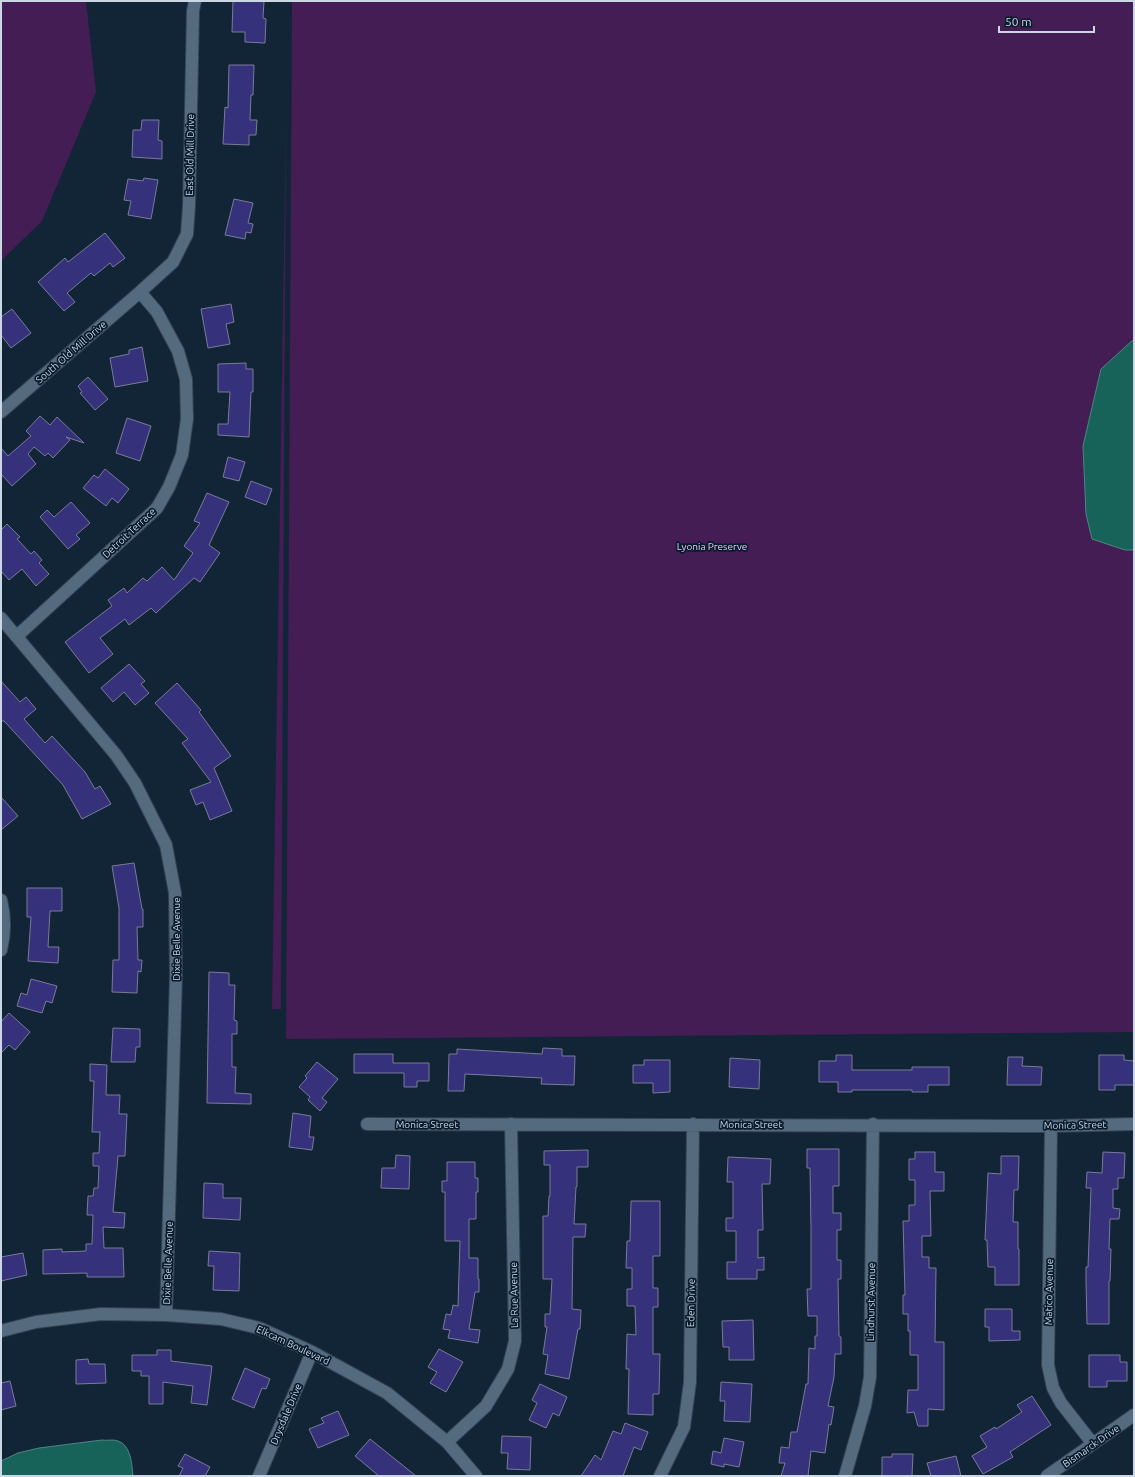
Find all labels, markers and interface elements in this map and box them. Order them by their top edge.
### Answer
scale bar [999,8,1094,34]
text: 50 m [1005,15,1032,28]
street label: East Old Mill Drive [184,114,196,196]
street label: South Old Mill Drive [34,318,108,386]
street label: Detroit Terrace [100,506,158,560]
park label: Lyonia Preserve [677,541,747,552]
street label: Dixie Belle Avenue [171,897,182,981]
street label: Monica Street [396,1119,458,1130]
street label: Monica Street [720,1119,782,1130]
street label: Monica Street [1044,1119,1106,1131]
street label: Dixie Belle Avenue [161,1221,175,1305]
street label: Matico Avenue [1043,1259,1055,1325]
street label: La Rue Avenue [508,1262,520,1328]
street label: Lindhurst Avenue [865,1263,877,1341]
street label: Eden Drive [685,1279,697,1327]
street label: Elkcam Boulevard [255,1323,331,1367]
street label: Drysdale Drive [268,1382,304,1446]
street label: Bismarck Drive [1061,1422,1121,1470]

